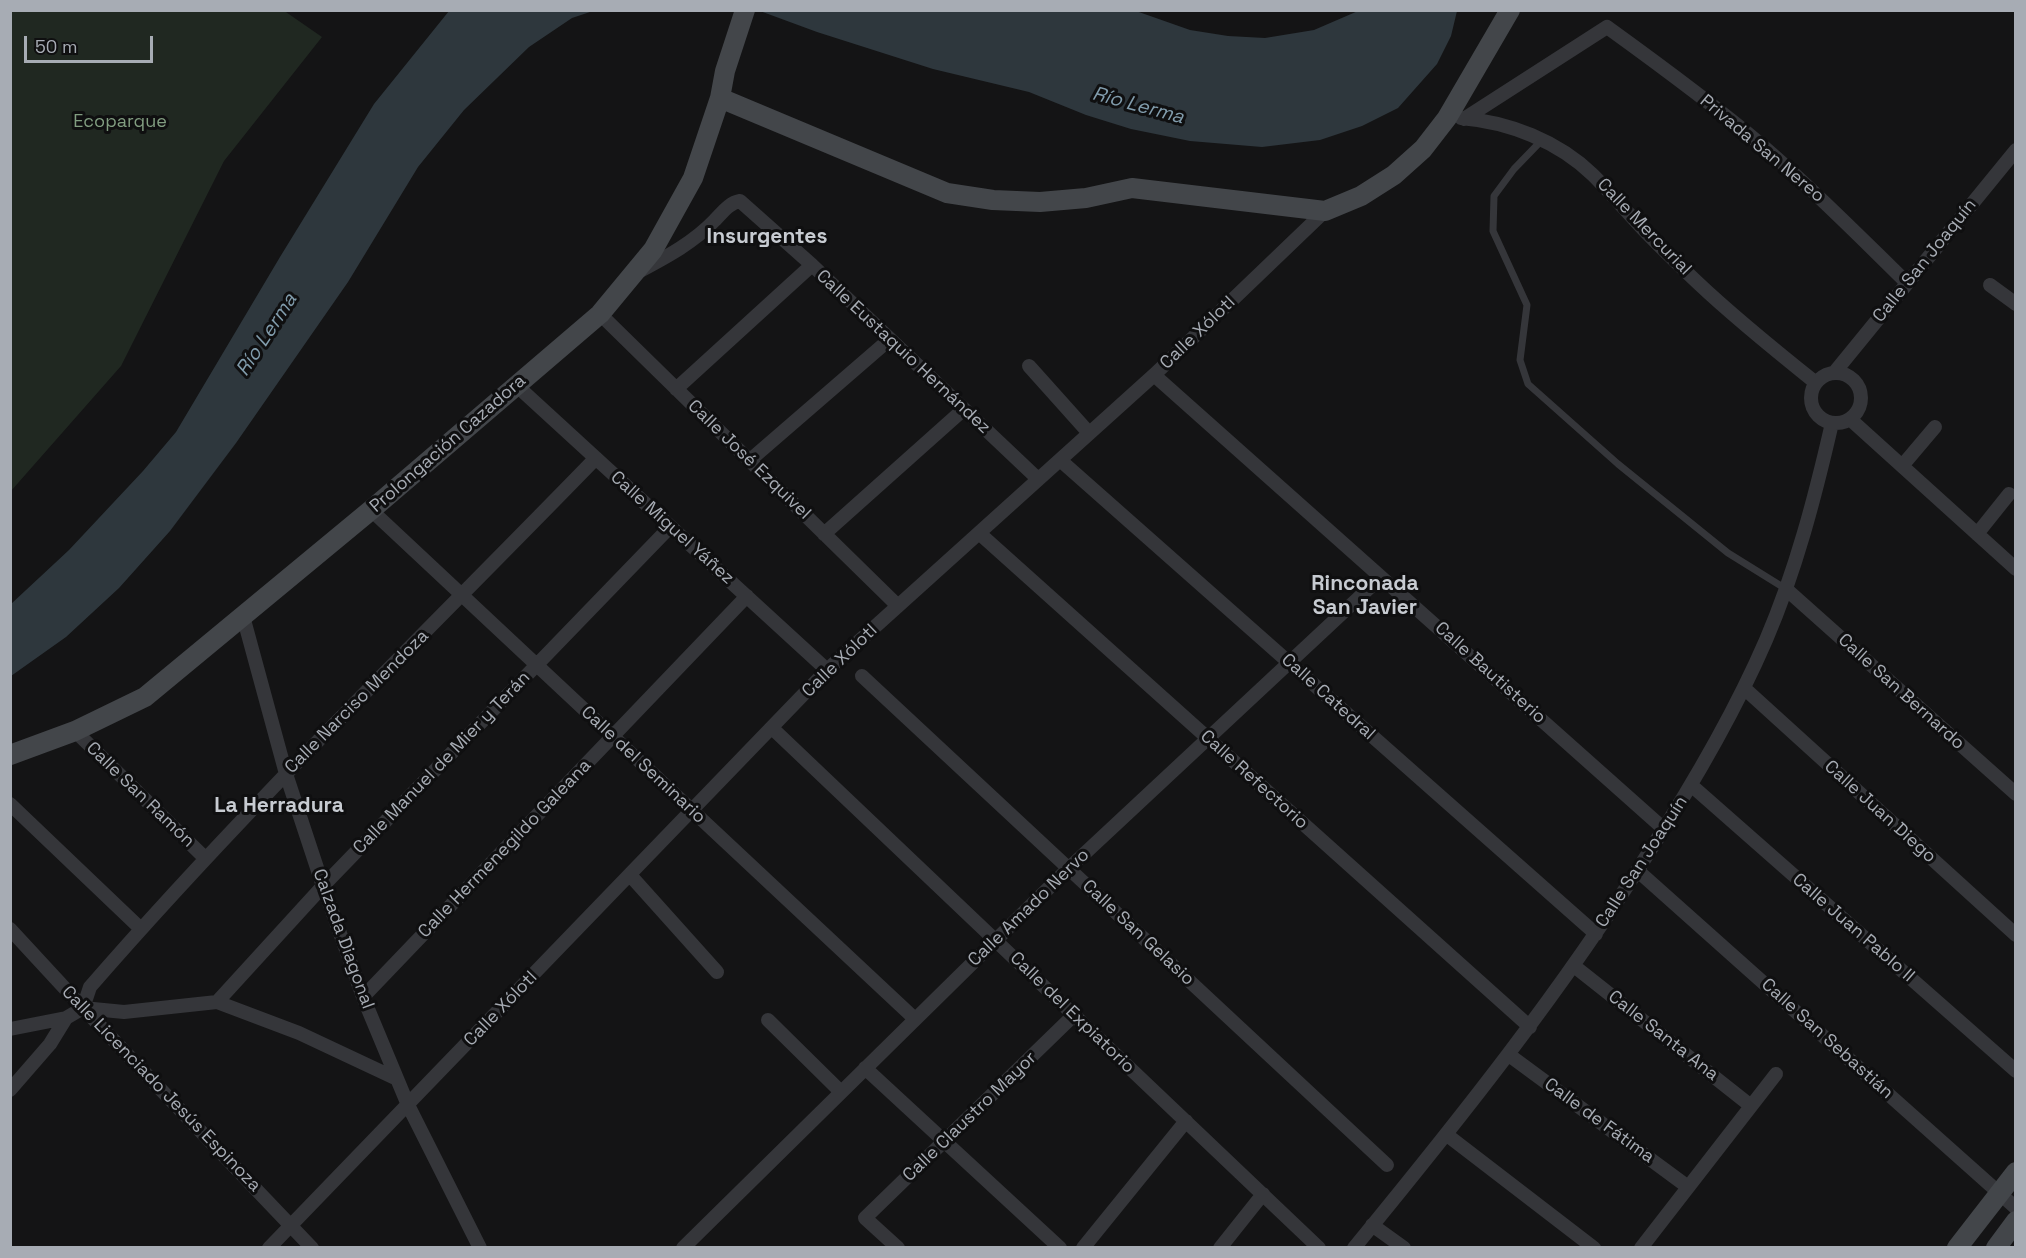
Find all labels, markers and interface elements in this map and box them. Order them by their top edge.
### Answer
scale bar [27,24,156,62]
text: 50 m [35,35,77,58]
water label: Río Lerma [1090,82,1186,130]
street label: Privada San Nereo [1695,91,1829,207]
park label: Ecoparque [73,111,167,133]
street label: Calle Mercurial [1592,174,1696,280]
street label: Calle San Joaquín [1869,195,1981,327]
district label: Insurgentes [707,224,827,250]
street label: Calle Eustaquio Hernández [811,265,995,439]
water label: Río Lerma [231,289,303,381]
street label: Calle Xólotl [1156,292,1240,374]
street label: Prolongación Cazadora [366,370,530,518]
street label: Calle José Ezquivel [683,396,815,524]
street label: Calle Miguel Yáñez [606,467,738,589]
district label: Rinconada San Javier [1311,571,1419,621]
street label: Calle Bautisterio [1430,617,1550,729]
street label: Calle Xólotl [798,620,882,702]
street label: Calle Narciso Mendoza [281,626,433,778]
street label: Calle San Bernardo [1833,629,1969,755]
street label: Calle Catedral [1277,649,1379,745]
street label: Calle Manuel de Mier y Terán [349,667,535,859]
street label: Calle del Seminario [576,702,710,828]
street label: Calle Refectorio [1196,726,1312,834]
street label: Calle San Ramón [81,738,199,852]
street label: Calle Hermenegildo Galeana [414,755,596,943]
street label: Calle Juan Diego [1820,756,1940,868]
street label: Calle San Joaquín [1591,792,1693,932]
district label: La Herradura [214,793,344,819]
street label: Calle Amado Nervo [964,845,1094,971]
street label: Calzada Diagonal [308,866,378,1012]
street label: Calle Juan Pablo II [1788,869,1918,987]
street label: Calle San Gelasio [1078,876,1198,990]
street label: Calle del Expiatorio [1005,948,1139,1078]
street label: Calle Xólotl [460,967,542,1051]
street label: Calle San Sebastián [1757,974,1897,1104]
street label: Calle Licenciado Jesús Espinoza [57,982,265,1196]
street label: Calle Santa Ana [1604,986,1722,1086]
street label: Calle Claustro Mayor [899,1048,1041,1186]
street label: Calle de Fátima [1540,1074,1658,1168]

